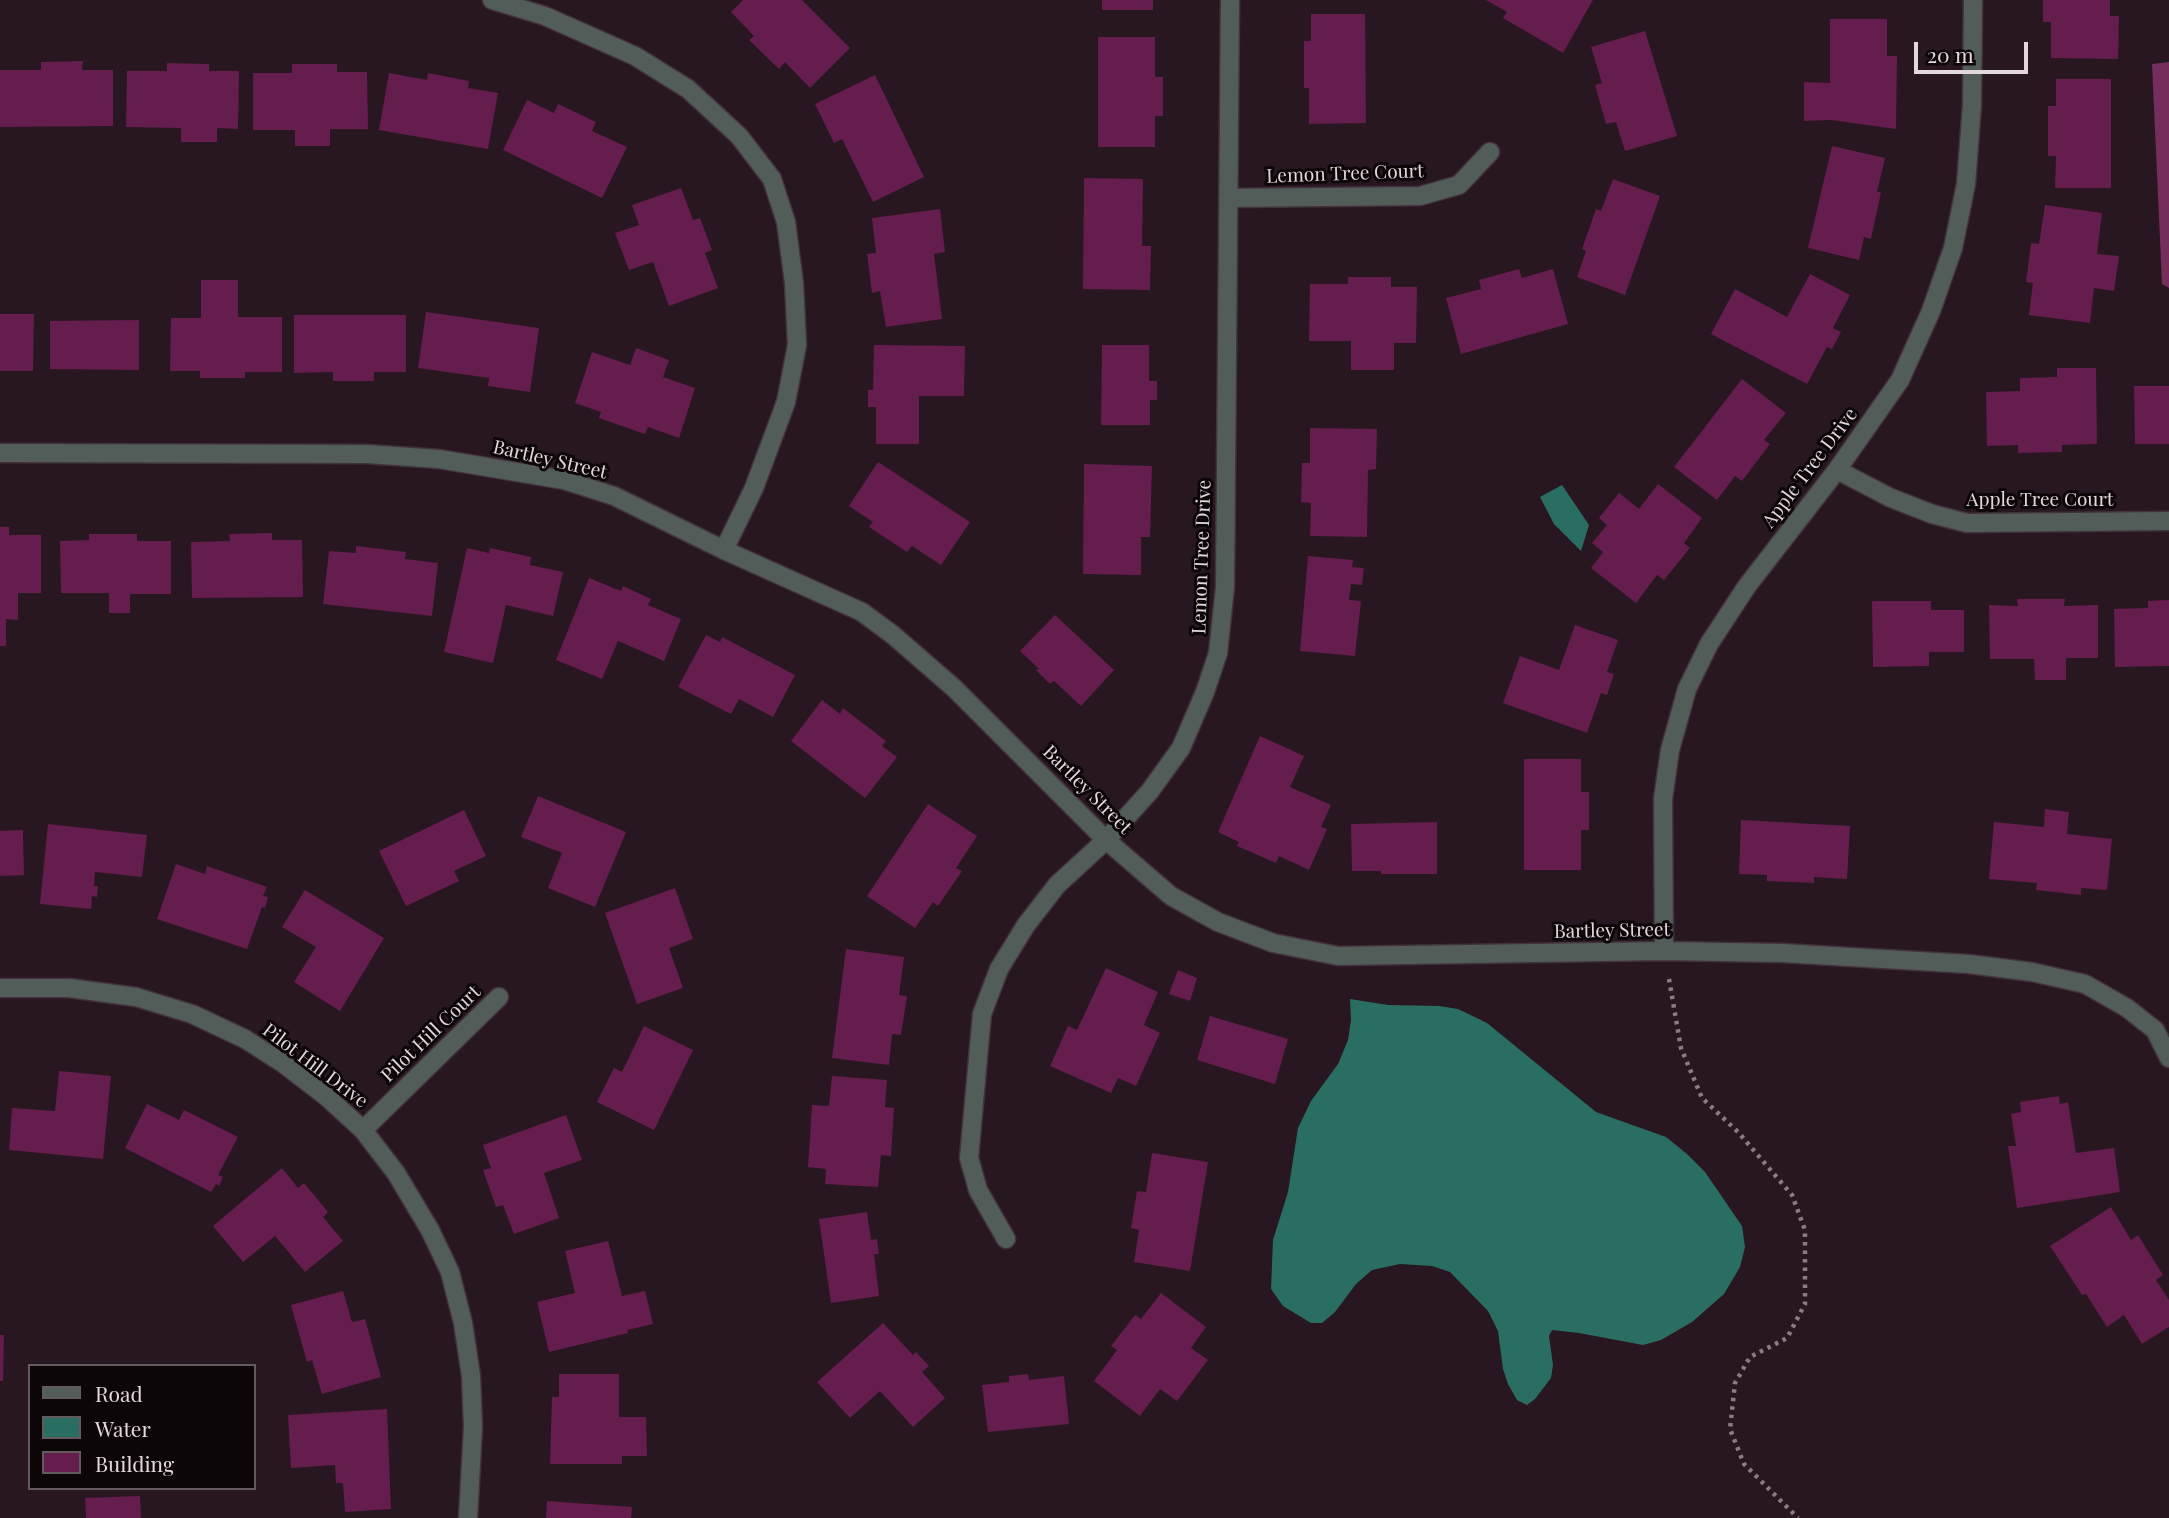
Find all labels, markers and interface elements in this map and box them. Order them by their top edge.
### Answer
scale bar [1917,28,2031,72]
text: 20 m [1927,40,1974,68]
street label: Lemon Tree Court [1266,160,1424,188]
street label: Apple Tree Drive [1758,404,1862,532]
street label: Bartley Street [491,436,609,484]
street label: Lemon Tree Drive [1188,479,1216,635]
street label: Apple Tree Court [1966,489,2114,511]
street label: Bartley Street [1038,741,1136,839]
street label: Bartley Street [1554,919,1670,943]
street label: Pilot Hill Court [377,981,485,1087]
street label: Pilot Hill Drive [258,1019,372,1113]
legend [28,1364,256,1490]
text: Road [95,1379,143,1407]
text: Water [95,1414,151,1442]
text: Building [95,1449,174,1477]

